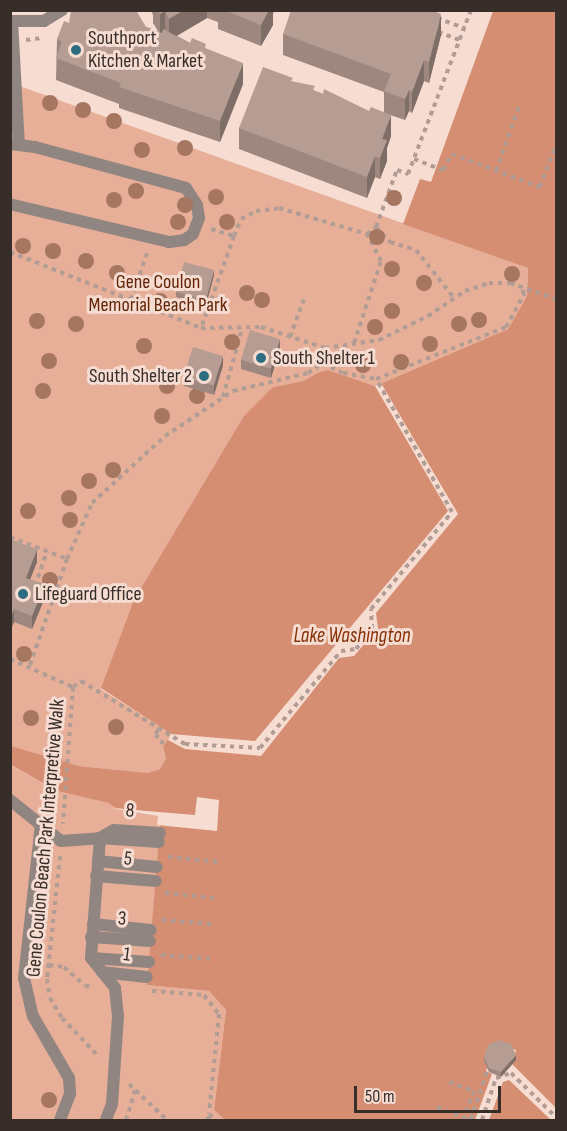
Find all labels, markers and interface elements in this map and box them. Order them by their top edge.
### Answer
place label: Southport Kitchen & Market [88,27,203,74]
marker: Southport Kitchen & Market [69,43,83,57]
park label: Gene Coulon Memorial Beach Park [89,270,227,317]
place label: South Shelter 1 [273,346,375,370]
marker: South Shelter 1 [254,351,268,365]
place label: South Shelter 2 [89,364,192,388]
marker: South Shelter 2 [197,369,211,383]
place label: Lifeguard Office [35,582,141,606]
marker: Lifeguard Office [16,587,30,601]
water label: Lake Washington [293,623,411,649]
street label: Gene Coulon Beach Park Interpretive Walk [22,698,70,978]
street label: 8 [125,799,135,823]
street label: 5 [123,847,133,871]
street label: 3 [117,907,127,931]
street label: 1 [122,943,132,967]
scale bar [357,1074,504,1112]
text: 50 m [365,1086,395,1107]

